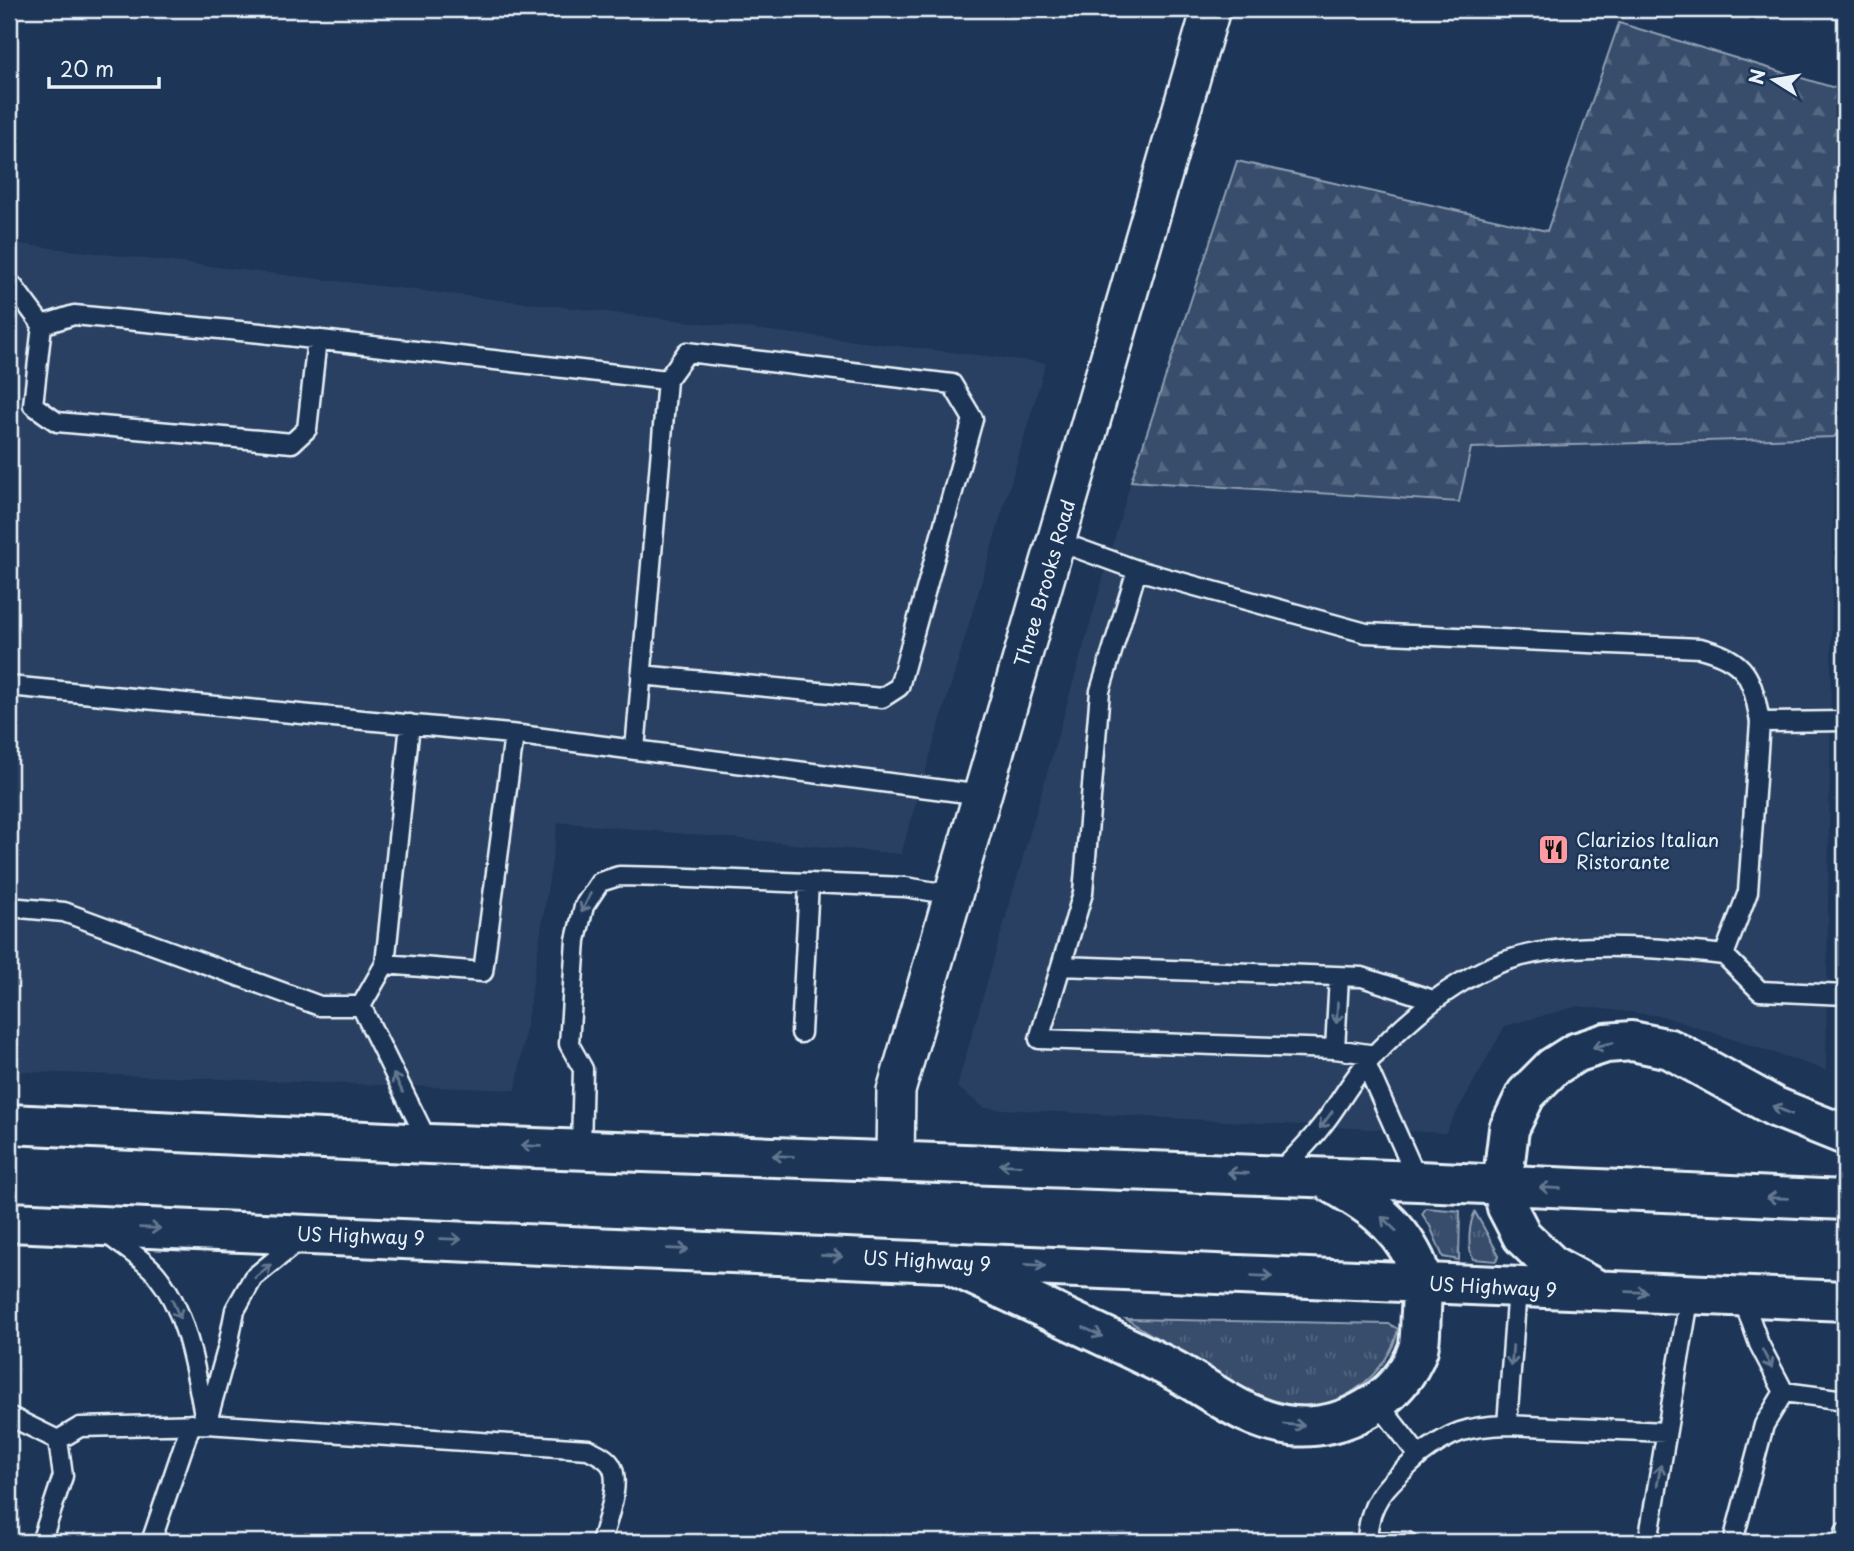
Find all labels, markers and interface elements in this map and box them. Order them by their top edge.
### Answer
scale bar [49,46,159,90]
north arrow [1738,46,1808,116]
text: 20 m [60,52,114,84]
text: N [1741,67,1772,87]
street label: Three Brooks Road [1007,496,1081,670]
place label: Clarizios Italian Ristorante [1576,825,1719,875]
restaurant icon: Clarizios Italian Ristorante [1536,833,1570,867]
one-way arrow [579,893,592,914]
one-way arrow [1331,1001,1344,1024]
one-way arrow [1592,1039,1615,1052]
one-way arrow [390,1073,404,1094]
one-way arrow [1772,1103,1793,1116]
one-way arrow [1319,1110,1334,1129]
one-way arrow [520,1140,543,1153]
one-way arrow [772,1149,795,1162]
one-way arrow [999,1158,1022,1171]
one-way arrow [1226,1167,1249,1180]
one-way arrow [1539,1181,1562,1194]
one-way arrow [1766,1191,1789,1204]
one-way arrow [1381,1216,1398,1233]
street label: US Highway 9 [296,1219,426,1251]
one-way arrow [139,1221,162,1234]
one-way arrow [439,1233,462,1246]
one-way arrow [667,1243,690,1256]
street label: US Highway 9 [862,1243,992,1277]
one-way arrow [821,1250,843,1263]
one-way arrow [1023,1259,1046,1272]
one-way arrow [253,1263,271,1279]
one-way arrow [1250,1269,1273,1282]
street label: US Highway 9 [1428,1269,1558,1303]
one-way arrow [1626,1286,1649,1299]
one-way arrow [171,1298,184,1320]
one-way arrow [1082,1326,1103,1339]
one-way arrow [1505,1344,1518,1367]
one-way arrow [1760,1348,1774,1369]
one-way arrow [1282,1419,1305,1432]
one-way arrow [1653,1464,1666,1487]

